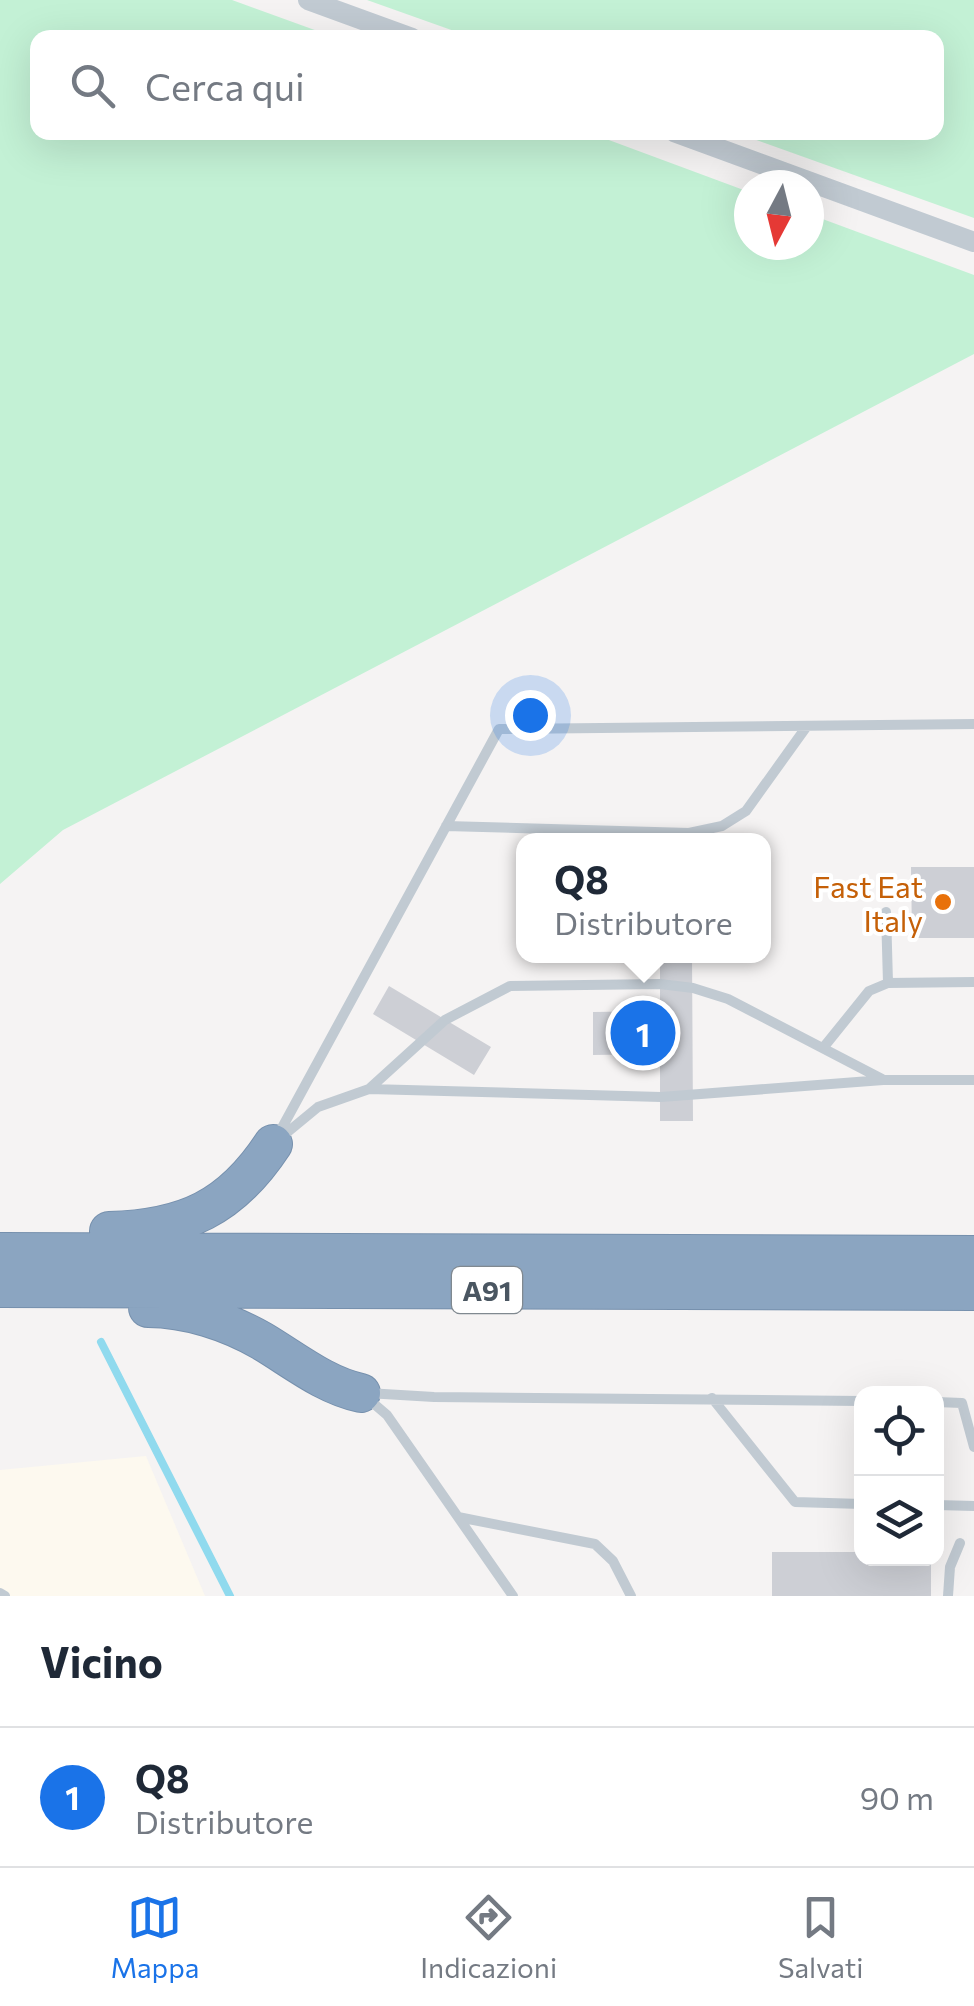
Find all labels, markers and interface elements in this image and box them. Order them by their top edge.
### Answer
search box [30,30,944,140]
icon: search [65,58,120,113]
text: Cerca qui [145,62,305,109]
north arrow [734,170,824,260]
your location [505,690,556,741]
popup [516,833,771,963]
text: Q8 [554,855,609,902]
place label: Fast Eat Italy [813,867,923,938]
marker: Fast Eat Italy [932,891,954,913]
text: Distributore [554,902,733,942]
pin: 1 [610,996,676,1070]
road number: A91 [452,1267,522,1313]
map controls [854,1386,944,1566]
button: locate [854,1386,944,1476]
button: layers [854,1476,944,1566]
text: Vicino [40,1635,163,1687]
text: Q8 [135,1754,189,1801]
text: 1 [65,1777,80,1817]
text: 90 m [860,1777,934,1817]
text: Distributore [135,1801,313,1841]
tab: Mappa [110,1890,199,1984]
tab: Indicazioni [420,1890,557,1984]
tab: Salvati [778,1890,864,1984]

